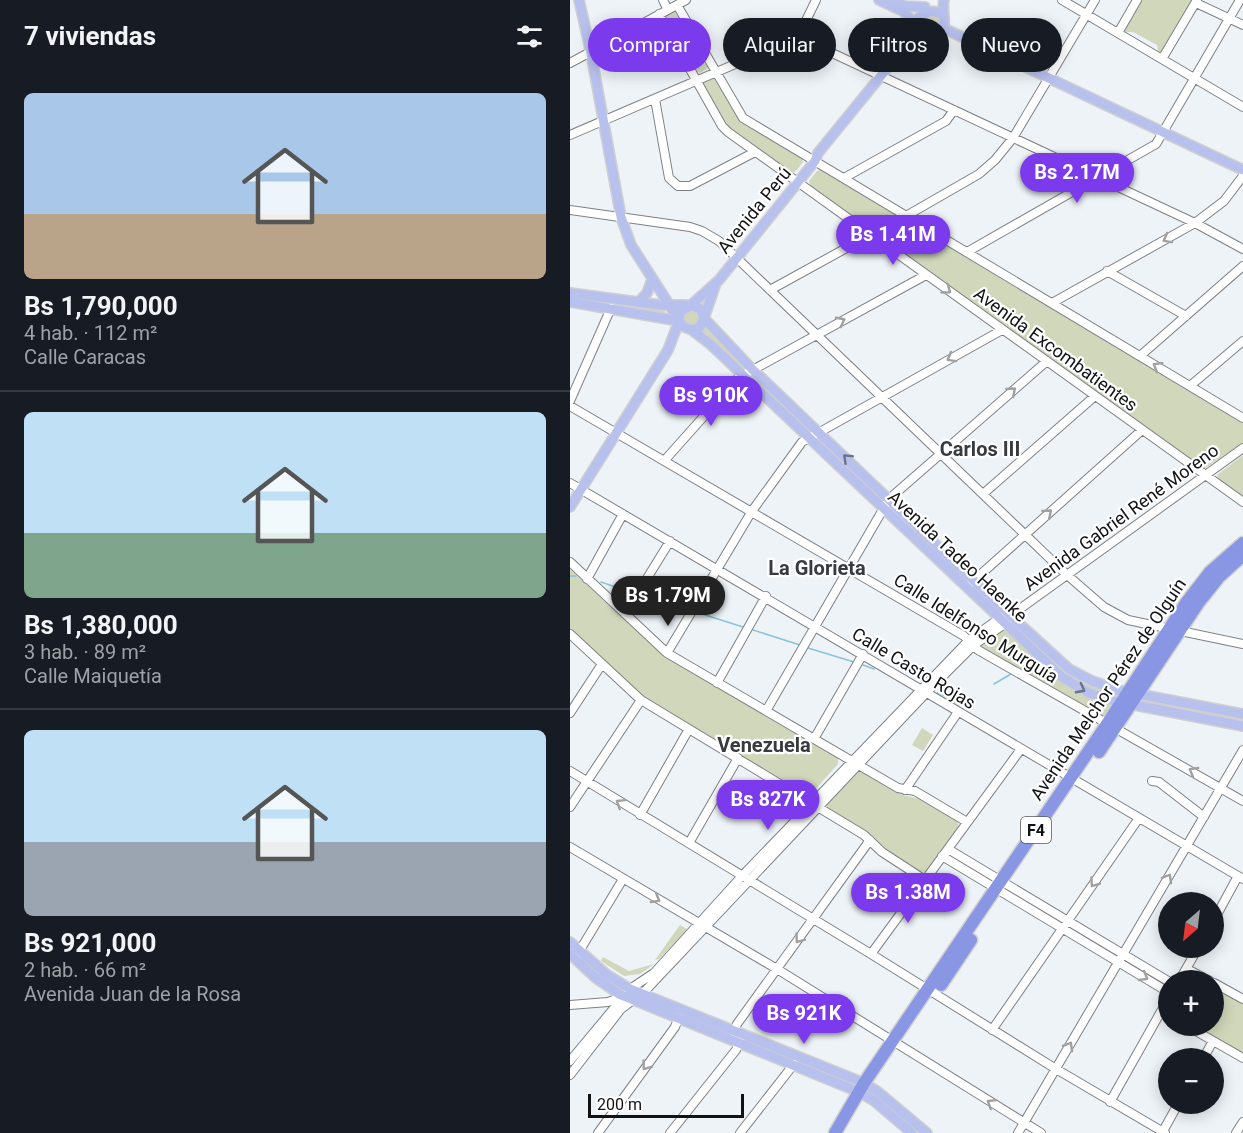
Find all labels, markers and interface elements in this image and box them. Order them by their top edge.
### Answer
chip: Comprar [588,18,711,72]
chip: Alquilar [723,18,836,72]
chip: Filtros [848,18,949,72]
chip: Nuevo [961,18,1062,72]
icon: filters [513,20,546,53]
text: 7 viviendas [24,21,156,51]
icon: home [231,132,339,240]
pin: Bs 2.17M [1015,153,1139,204]
text: Bs 2.17M [1034,160,1120,184]
street label: Avenida Perú [713,163,795,257]
pin: Bs 1.41M [831,215,955,266]
text: Bs 1.41M [850,222,936,246]
one-way arrow [1162,232,1173,243]
one-way arrow [941,283,952,294]
street label: Avenida Excombatientes [970,283,1142,415]
text: Bs 1,790,000 [24,291,178,321]
one-way arrow [835,317,845,328]
text: 4 hab. · 112 m² [24,321,157,345]
text: Calle Caracas [24,345,146,369]
one-way arrow [947,351,957,362]
one-way arrow [1153,361,1163,373]
pin: Bs 910K [656,376,766,427]
text: Bs 910K [673,383,749,407]
one-way arrow [1005,387,1016,398]
district label: Carlos III [940,437,1020,461]
street label: Avenida Gabriel René Moreno [1020,439,1222,595]
icon: home [231,451,339,559]
one-way arrow [843,455,854,466]
street label: Avenida Tadeo Haenke [884,486,1032,626]
one-way arrow [1041,509,1052,520]
district label: La Glorieta [768,556,866,580]
street label: Calle Idelfonso Murguía [890,569,1062,687]
street label: Avenida Melchor Pérez de Olguín [1026,574,1190,804]
pin: Bs 1.79M [606,576,730,627]
text: Bs 1.79M [625,583,711,607]
text: Bs 1,380,000 [24,610,178,640]
street label: Calle Casto Rojas [848,623,980,713]
text: 3 hab. · 89 m² [24,640,146,664]
text: Calle Maiquetía [24,664,162,688]
one-way arrow [1074,681,1085,693]
district label: Venezuela [717,733,811,757]
one-way arrow [1188,767,1199,778]
icon: home [231,769,339,877]
pin: Bs 827K [713,780,823,831]
text: Bs 827K [730,787,806,811]
one-way arrow [616,798,626,810]
road number: F4 [1021,817,1051,843]
pin: Bs 1.38M [846,873,970,924]
one-way arrow [1161,874,1172,884]
one-way arrow [1090,876,1101,887]
text: Bs 1.38M [865,880,951,904]
one-way arrow [650,892,660,903]
north arrow [1158,892,1224,958]
map controls [1158,892,1224,1114]
text: Bs 921,000 [24,928,156,958]
one-way arrow [795,932,806,943]
text: 2 hab. · 66 m² [24,958,146,982]
one-way arrow [1138,970,1148,981]
button: + [1158,970,1224,1036]
text: Avenida Juan de la Rosa [24,982,241,1006]
pin: Bs 921K [749,994,859,1045]
text: Bs 921K [766,1001,842,1025]
one-way arrow [1062,1042,1074,1052]
button: − [1158,1048,1224,1114]
one-way arrow [642,1060,653,1071]
scale bar [588,1091,744,1118]
text: 200 m [597,1095,642,1114]
one-way arrow [987,1098,997,1110]

